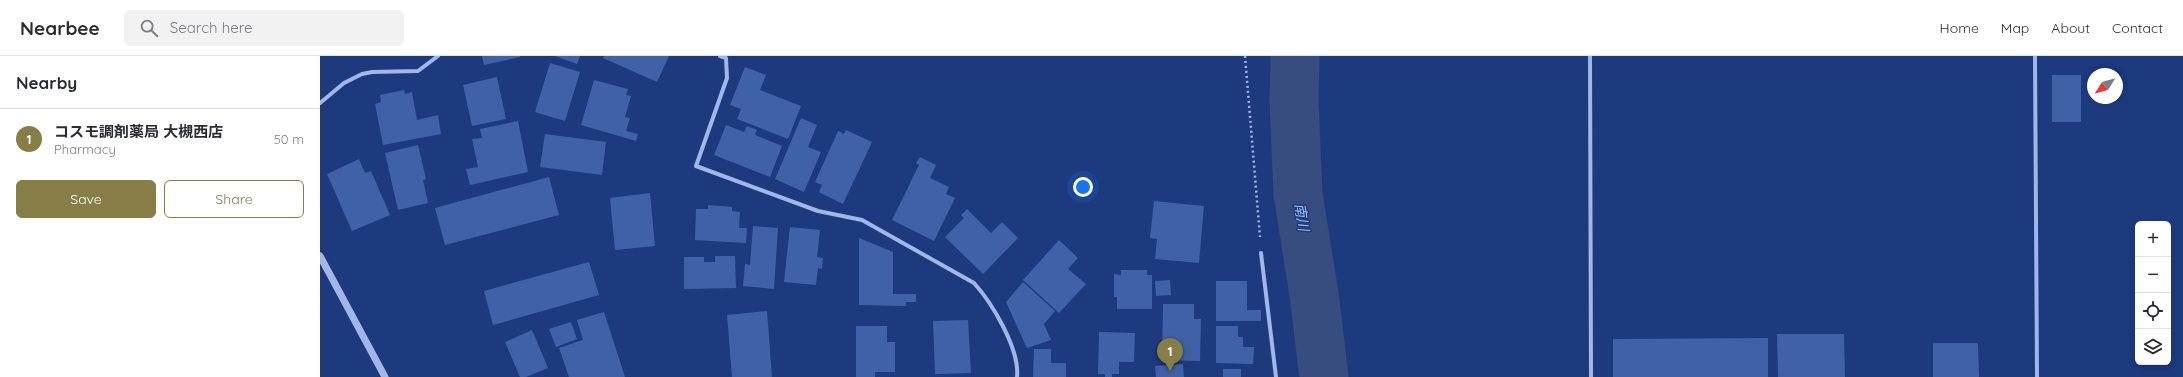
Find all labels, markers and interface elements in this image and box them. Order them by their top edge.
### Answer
search box [124,10,404,46]
text: Nearbee [20,16,100,40]
icon: search [138,17,160,39]
text: Search here [170,18,253,37]
text: Home [1940,19,1979,37]
text: Map [2001,19,2029,37]
text: About [2051,19,2090,37]
text: Contact [2112,19,2163,37]
north arrow [2087,68,2123,104]
text: Nearby [16,72,77,93]
text: コスモ調剤薬局 大槻西店 [54,122,223,141]
text: 1 [26,131,32,147]
text: 50 m [274,131,304,147]
text: Pharmacy [54,141,116,157]
your location [1073,177,1093,197]
button: Save [16,180,156,218]
button: Share [164,180,304,218]
water label: 南川 [1291,202,1313,234]
map controls [2135,221,2171,365]
button: + [2135,221,2171,257]
button: − [2135,257,2171,293]
button: locate [2135,293,2171,329]
button: layers [2135,329,2171,365]
pin: 1 [1157,338,1183,371]

